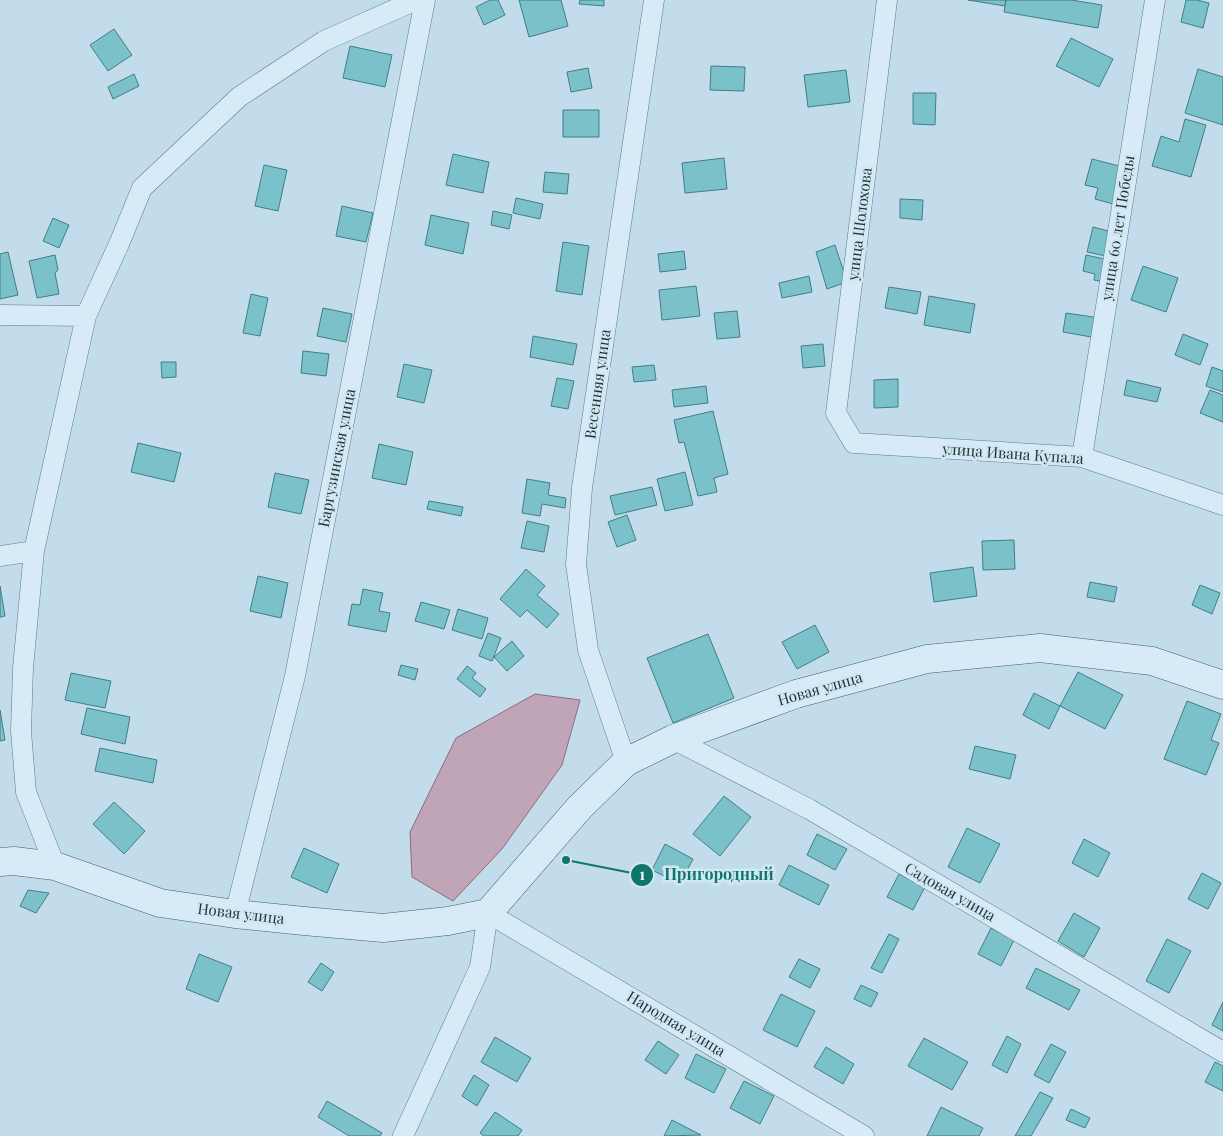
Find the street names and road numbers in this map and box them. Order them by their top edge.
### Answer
street label: улица 60 лет Победы [1095,154,1138,303]
street label: улица Шолохова [842,166,876,282]
street label: Весенняя улица [579,327,615,440]
street label: Баргузинская улица [313,386,359,529]
street label: улица Ивана Купала [941,438,1085,468]
street label: Новая улица [775,666,865,710]
street label: Садовая улица [901,857,1000,926]
street label: Новая улица [197,898,286,928]
street label: Народная улица [624,986,730,1061]

